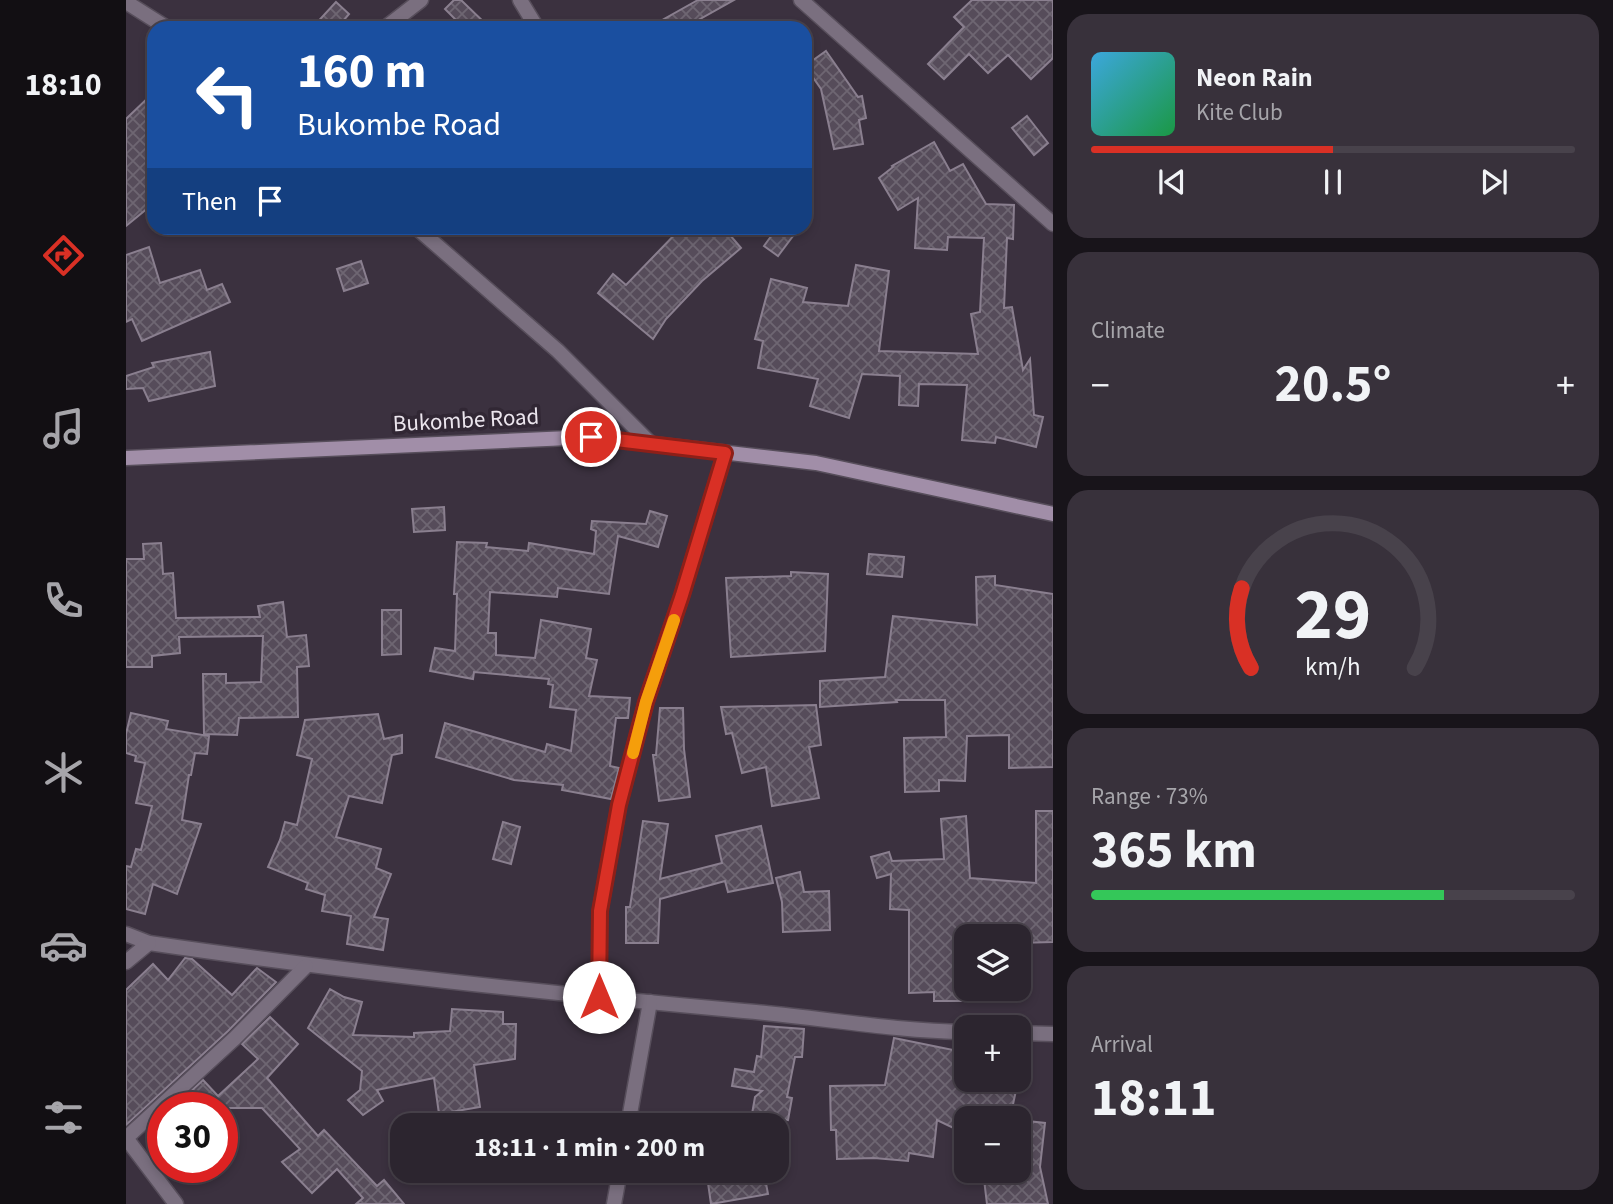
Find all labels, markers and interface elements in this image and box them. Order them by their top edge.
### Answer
text: 160 m [297,37,426,107]
icon: left [182,49,273,140]
text: Neon Rain [1196,59,1313,96]
text: 18:10 [24,62,102,108]
text: Kite Club [1196,96,1283,129]
text: Bukombe Road [297,102,501,148]
icon: previous [1153,163,1191,201]
icon: pause [1314,163,1352,201]
icon: next [1475,163,1513,201]
icon: arrive [251,182,289,220]
text: Then [182,183,237,220]
icon: directions [39,231,88,280]
text: Climate [1091,314,1165,347]
text: 20.5° [1275,348,1391,422]
text: − [1091,359,1110,413]
text: + [1556,359,1575,413]
street label: Bukombe Road [392,400,540,440]
icon: music [39,404,88,453]
pin [561,407,621,467]
icon: arrive [572,418,610,456]
text: 29 [1295,563,1371,667]
icon: phone [39,576,88,625]
text: km/h [1305,649,1361,685]
icon: climate [39,748,88,797]
text: Range · 73% [1091,780,1208,813]
text: 365 km [1091,814,1257,888]
icon: car [39,921,88,970]
map controls [954,924,1031,1183]
button: layers [954,924,1031,1001]
position arrow [562,960,636,1034]
button: + [954,1015,1031,1092]
text: Arrival [1091,1028,1153,1061]
text: 18:11 [1091,1062,1216,1136]
speed limit sign: 30 [147,1092,238,1183]
icon: filters [39,1093,88,1142]
button: − [954,1106,1031,1183]
text: 18:11 · 1 min · 200 m [474,1129,705,1166]

